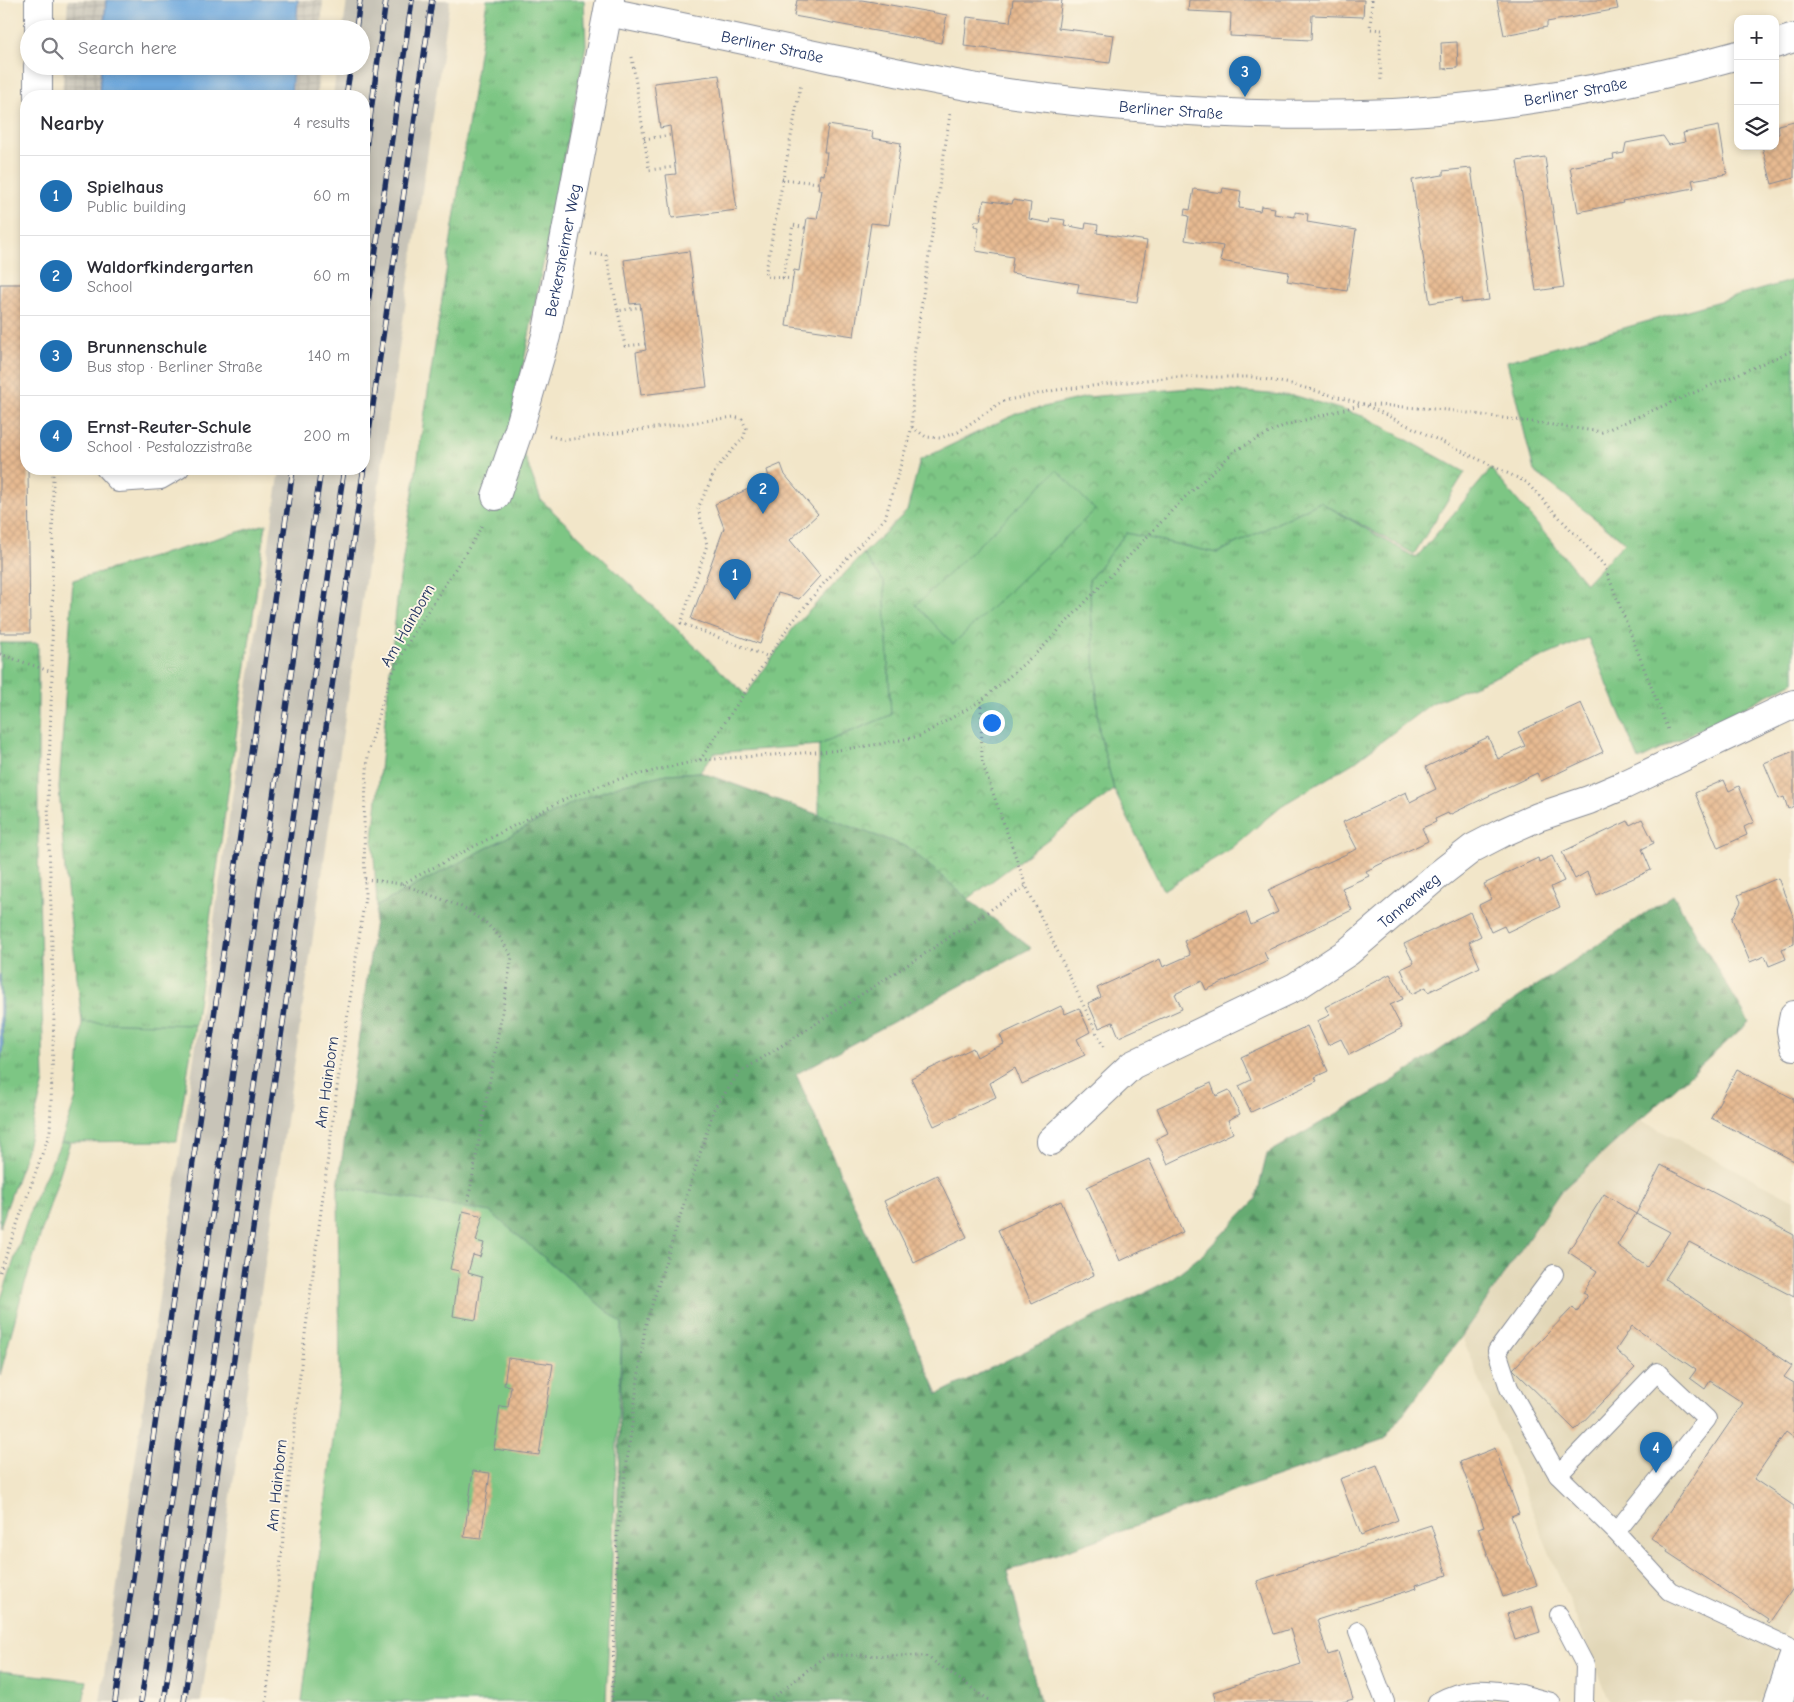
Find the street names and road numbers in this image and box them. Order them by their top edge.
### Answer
street label: Berliner Straße [719,27,825,67]
street label: Berliner Straße [1523,74,1629,110]
street label: Berliner Straße [1118,98,1223,123]
street label: Berkersheimer Weg [542,182,585,319]
street label: Am Hainborn [377,581,439,670]
street label: Tannenweg [1375,870,1444,932]
street label: Am Hainborn [312,1035,342,1129]
street label: Am Hainborn [263,1438,291,1532]

